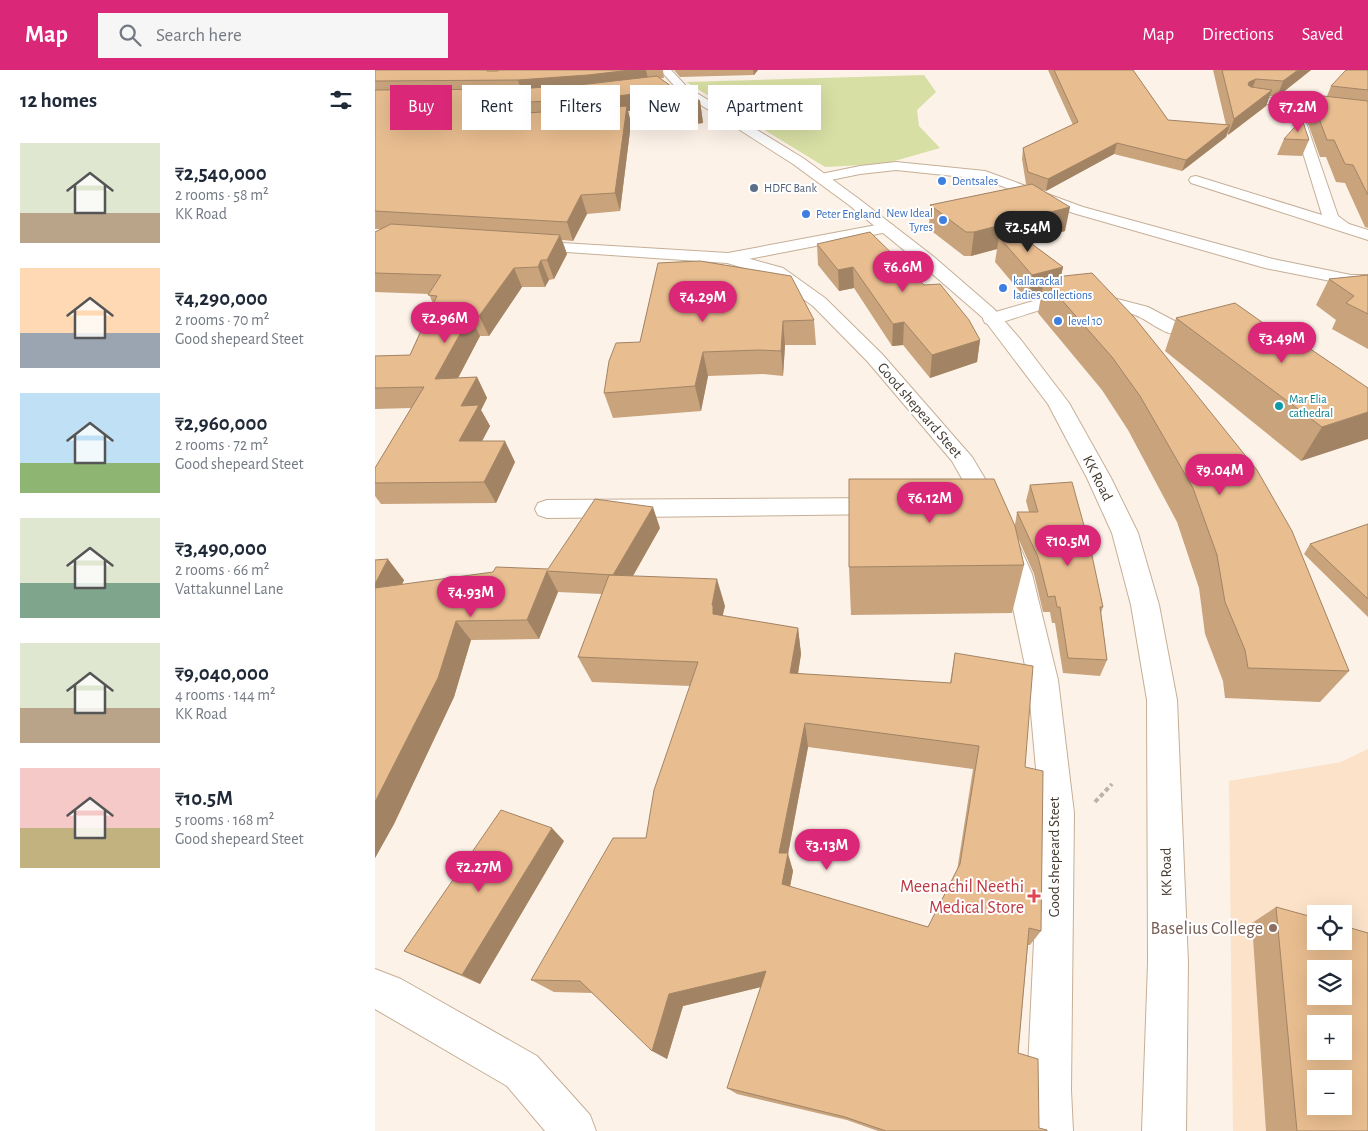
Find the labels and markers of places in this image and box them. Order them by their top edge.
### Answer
pin: ₹7.2M [1263,90,1333,133]
marker: Dentsales [936,175,948,187]
place label: Dentsales [952,175,998,187]
marker: HDFC Bank [748,182,760,194]
place label: HDFC Bank [764,182,817,194]
place label: New Ideal Tyres [886,207,933,234]
marker: Peter England [800,208,812,220]
place label: Peter England [816,208,881,220]
pin: ₹2.54M [987,210,1069,253]
marker: New Ideal Tyres [937,214,949,226]
pin: ₹6.6M [868,250,938,293]
place label: kallarackal ladies collections [1013,275,1092,301]
pin: ₹4.29M [662,280,744,323]
marker: kallarackal ladies collections [997,282,1009,294]
pin: ₹2.96M [404,302,486,344]
marker: level 10 [1052,315,1064,327]
place label: level 10 [1068,315,1102,327]
pin: ₹3.49M [1241,322,1323,364]
place label: Mar Elia cathedral [1289,393,1333,419]
marker: Mar Elia cathedral [1273,400,1285,412]
pin: ₹9.04M [1179,454,1261,496]
pin: ₹6.12M [889,482,971,524]
pin: ₹10.5M [1027,524,1109,567]
pin: ₹4.93M [430,576,512,618]
pin: ₹3.13M [786,828,868,871]
pin: ₹2.27M [438,850,520,893]
place label: Meenachil Neethi Medical Store [900,878,1024,917]
marker: Meenachil Neethi Medical Store [1028,890,1040,902]
place label: Baselius College [1151,920,1263,938]
marker: Baselius College [1267,922,1279,934]

